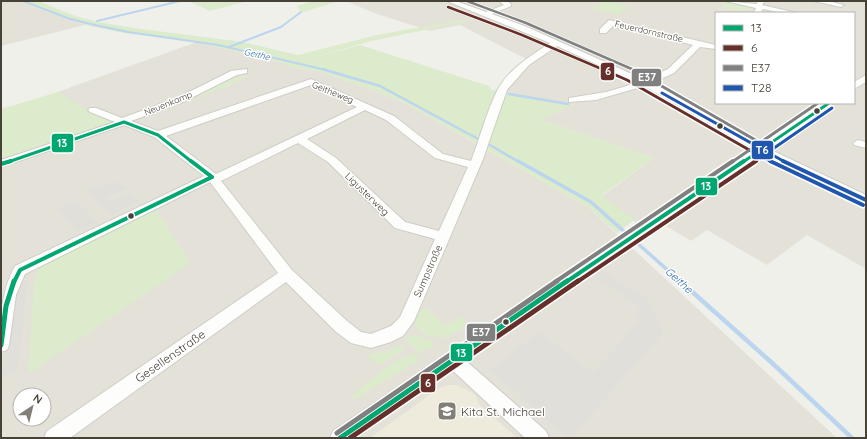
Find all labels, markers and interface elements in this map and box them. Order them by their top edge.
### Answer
legend [715,12,855,104]
street label: Feuerdornstraße [614,18,684,44]
text: 13 [751,20,762,35]
text: 6 [751,40,758,55]
water label: Geithe [243,46,272,63]
text: E37 [751,60,770,75]
line badge: 6 [600,62,615,81]
text: 6 [605,64,611,78]
line badge: E37 [631,68,662,87]
text: E37 [638,70,656,84]
street label: Geitheweg [311,79,355,105]
text: T28 [751,80,771,95]
street label: Neuenkamp [142,88,194,118]
unlabelled marker [812,106,822,116]
unlabelled marker [715,121,725,131]
line badge: 13 [51,133,74,153]
text: 13 [57,136,67,150]
line badge: T6 [751,140,774,160]
text: T6 [756,143,768,157]
street label: Ligusterweg [342,170,392,218]
line badge: 13 [695,177,718,196]
text: 13 [701,179,711,193]
unlabelled marker [126,211,136,221]
street label: Sumpstraße [411,242,445,299]
water label: Geithe [662,264,696,297]
unlabelled marker [501,317,511,327]
line badge: E37 [466,323,496,342]
text: E37 [472,325,490,339]
street label: Gesellenstraße [132,326,208,386]
line badge: 13 [450,343,473,362]
text: 13 [456,346,466,360]
line badge: 6 [420,373,436,393]
text: 6 [425,376,431,390]
north arrow [12,387,52,427]
text: N [30,391,45,407]
school or university icon: Kita St. Michael [436,400,458,422]
place label: Kita St. Michael [461,404,545,419]

